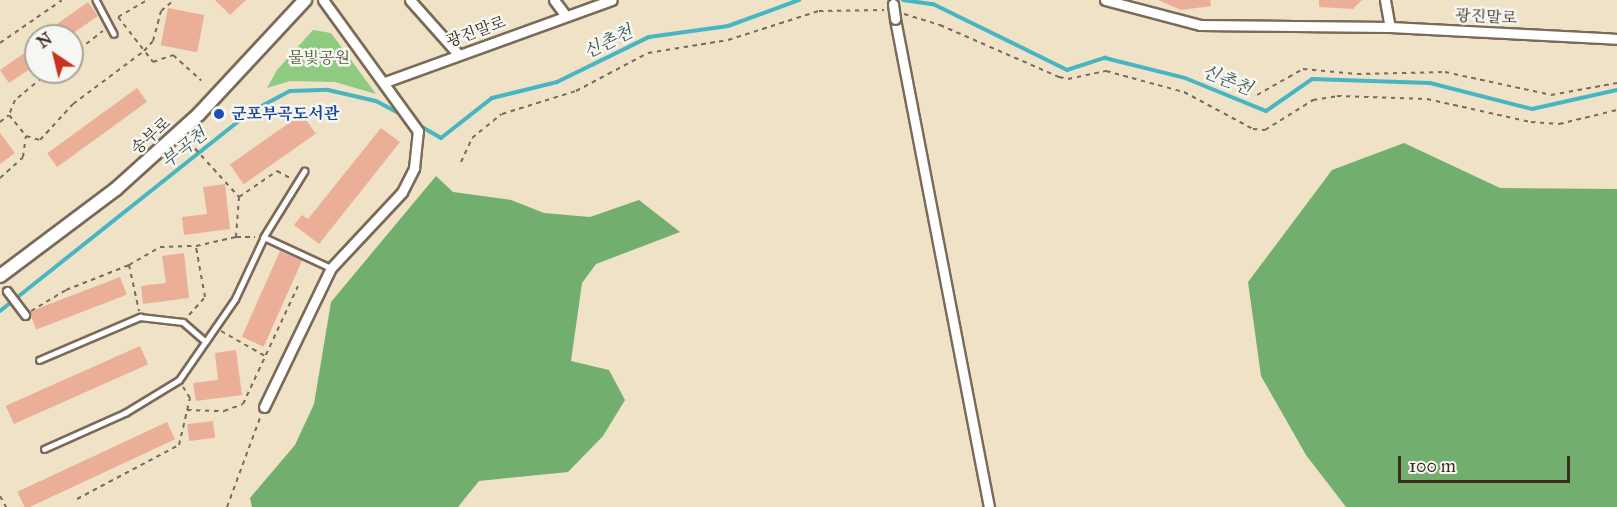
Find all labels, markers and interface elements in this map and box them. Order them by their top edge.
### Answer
street label: 광진말로 [1455,6,1517,28]
street label: 광진말로 [444,12,508,52]
water label: 신촌천 [580,21,636,63]
north arrow [24,24,84,84]
text: N [34,29,56,52]
park label: 물빛공원 [288,48,350,68]
water label: 신촌천 [1199,60,1255,100]
place label: 군포부곡도서관 [231,104,339,124]
marker: 군포부곡도서관 [212,107,226,121]
street label: 송부로 [127,113,175,159]
water label: 부곡천 [157,123,211,173]
scale bar [1401,444,1574,482]
text: 100 m [1409,455,1456,477]

